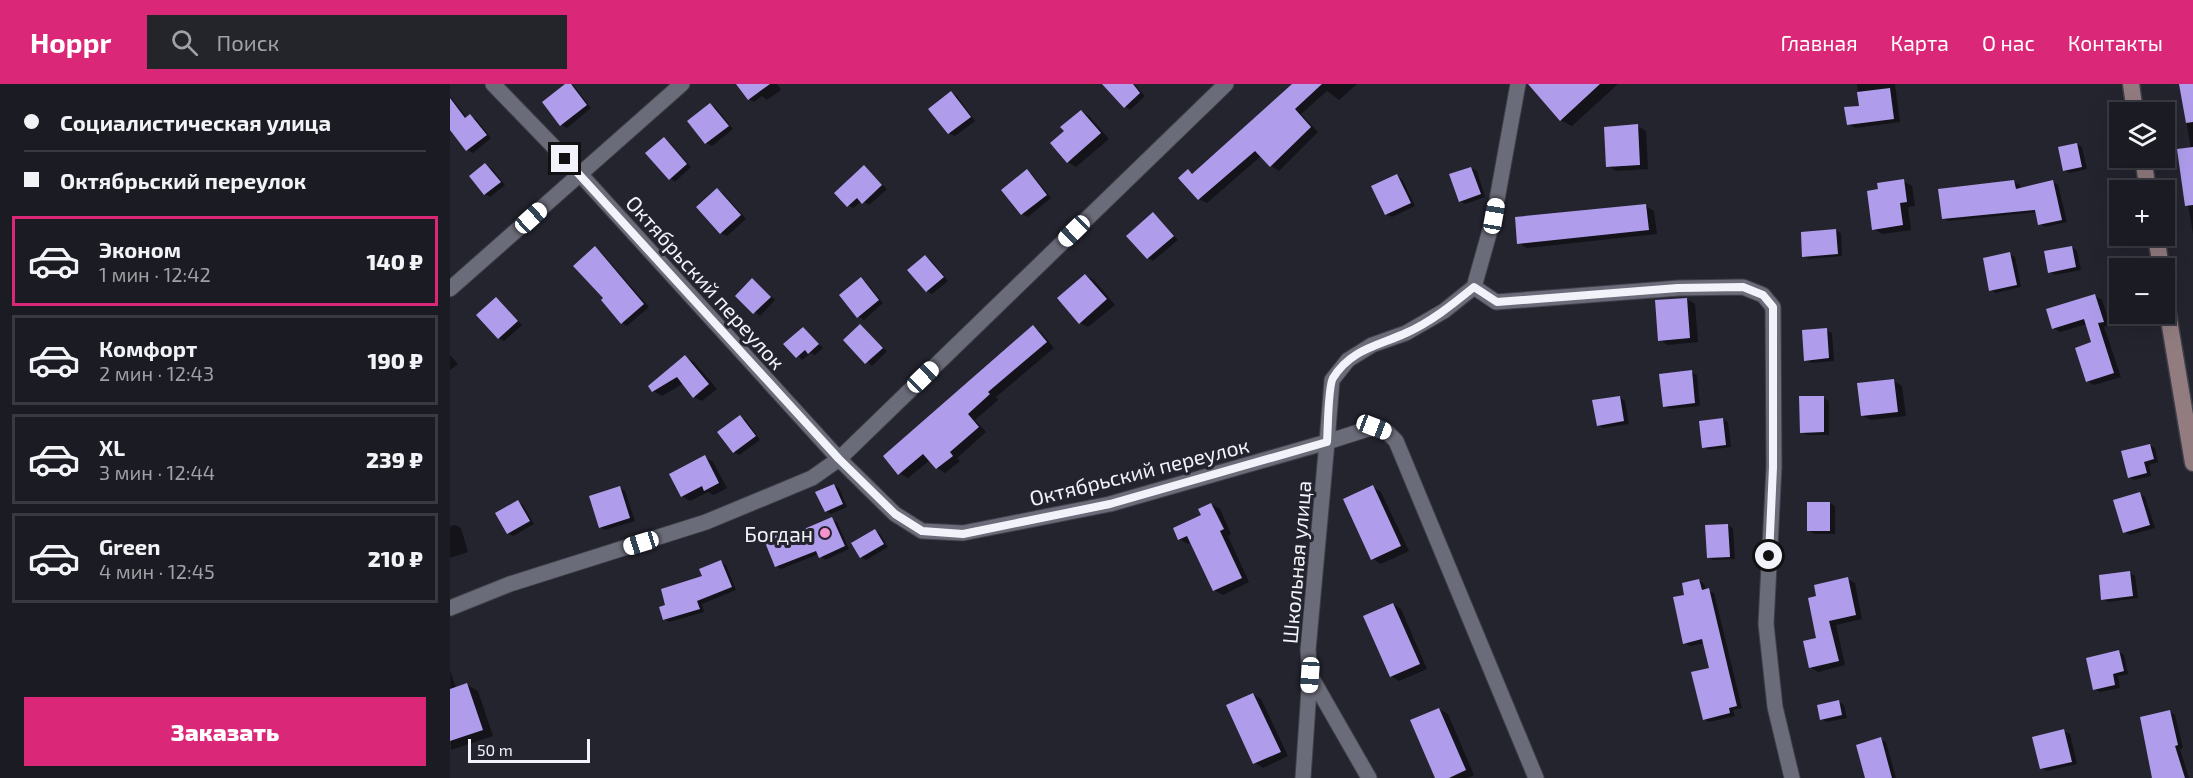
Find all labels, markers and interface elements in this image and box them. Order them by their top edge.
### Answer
search box [147,15,567,69]
text: Hoppr [30,25,111,59]
icon: search [168,26,201,59]
text: Поиск [216,29,279,55]
text: Главная [1781,30,1858,55]
text: Карта [1891,30,1949,55]
text: О нас [1982,30,2035,55]
text: Контакты [2068,30,2163,55]
map controls [2109,102,2175,324]
button: layers [2109,102,2175,168]
text: Социалистическая улица [60,109,331,135]
route end [551,145,578,172]
text: Октябрьский переулок [60,167,306,193]
button: + [2109,180,2175,246]
street label: Октябрьский переулок [621,190,791,375]
car [1482,197,1506,235]
car [512,199,550,237]
car [1055,212,1093,250]
icon: car [27,234,81,288]
text: Эконом [99,236,181,262]
text: 140 ₽ [366,248,423,274]
button: − [2109,258,2175,324]
text: 1 мин · 12:42 [99,262,211,286]
icon: car [27,333,81,387]
text: Комфорт [99,335,197,361]
text: 190 ₽ [368,347,423,373]
car [904,358,942,396]
text: 2 мин · 12:43 [99,361,214,385]
car [1354,412,1394,442]
icon: car [27,432,81,486]
street label: Октябрьский переулок [1027,432,1252,511]
text: XL [99,434,125,460]
text: 239 ₽ [366,446,423,472]
text: 3 мин · 12:44 [99,460,215,484]
street label: Школьная улица [1276,479,1317,645]
place label: Богдан [744,521,813,546]
marker: Богдан [818,526,832,540]
car [621,529,661,557]
icon: car [27,531,81,585]
text: Green [99,533,161,559]
route start [1755,542,1782,569]
text: 210 ₽ [368,545,423,571]
text: 4 мин · 12:45 [99,559,215,583]
car [1300,656,1320,694]
button: Заказать [24,697,426,766]
scale bar [468,736,590,764]
text: 50 m [477,740,513,759]

